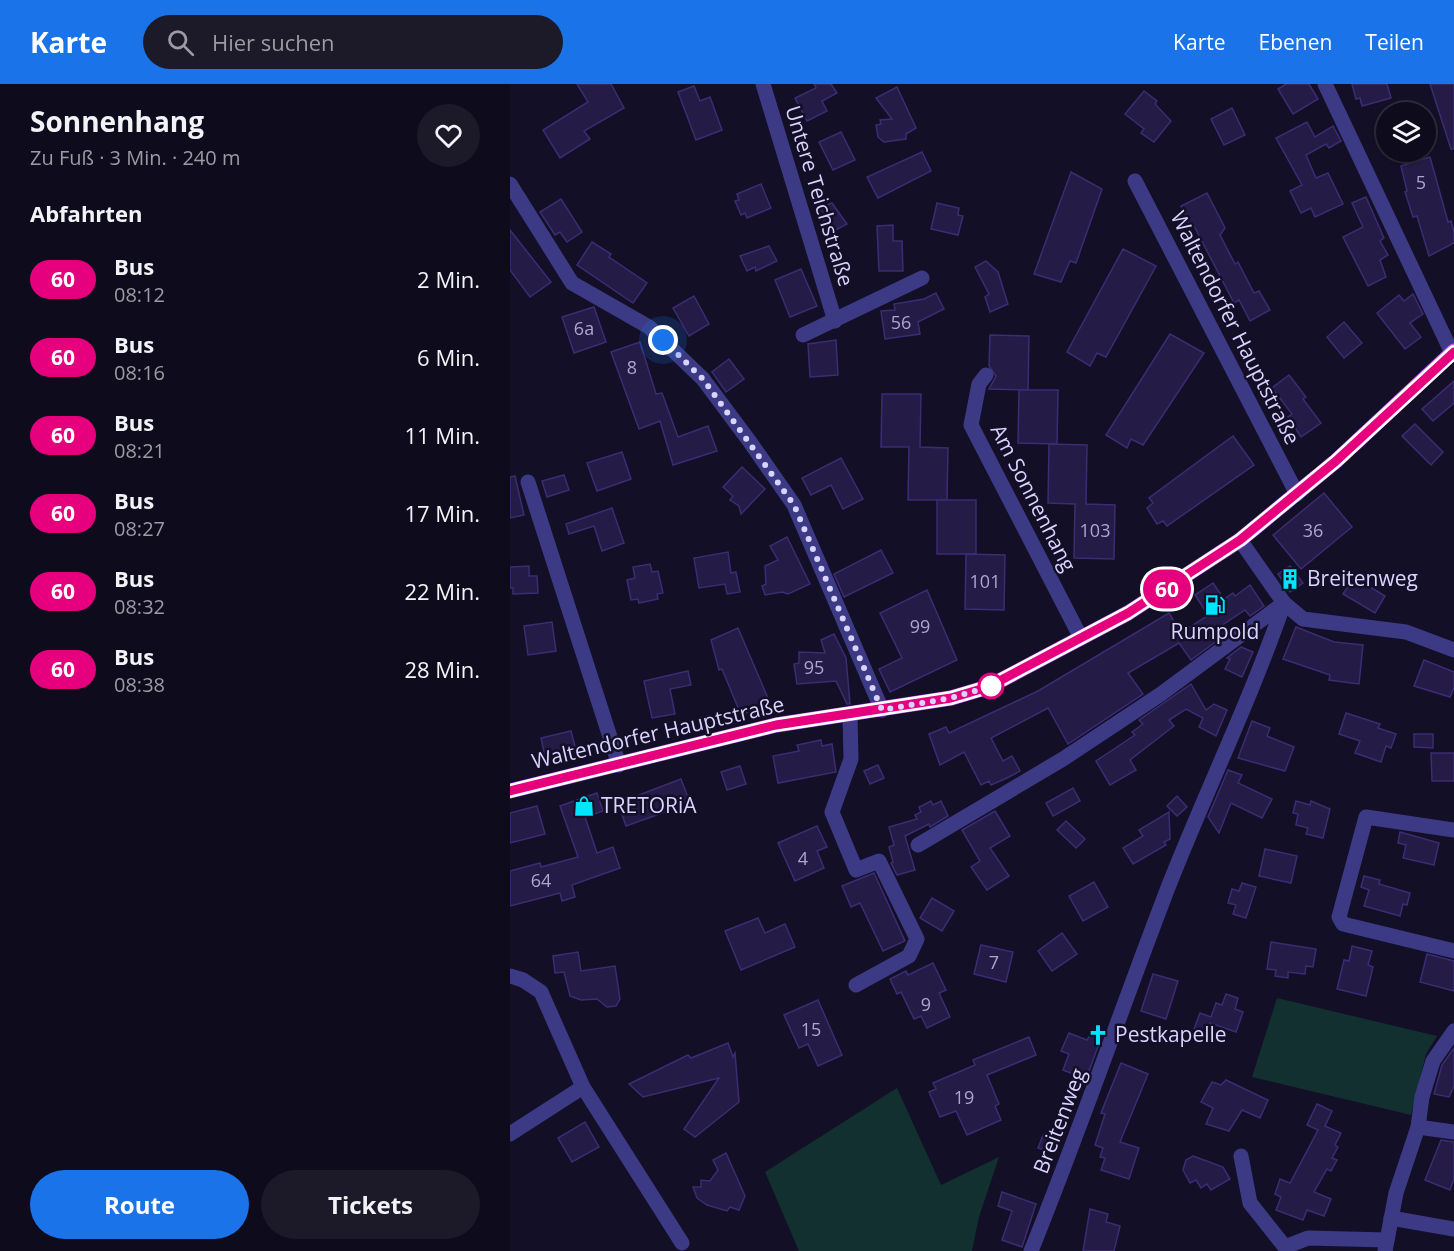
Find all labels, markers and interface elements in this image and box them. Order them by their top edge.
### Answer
search box [143,15,563,69]
text: Karte [30,23,107,61]
icon: search [164,26,197,59]
text: Hier suchen [212,27,335,57]
text: Karte [1173,28,1226,56]
text: Ebenen [1259,28,1332,56]
text: Teilen [1365,28,1424,56]
text: Sonnenhang [30,102,204,140]
street label: Untere Teichstraße [779,102,861,289]
map controls [1376,102,1436,162]
button: layers [1376,102,1436,162]
button: heart [417,104,480,167]
text: Zu Fuß · 3 Min. · 240 m [30,144,240,171]
house number: 5 [1416,170,1426,194]
text: Abfahrten [30,198,142,228]
street label: Waltendorfer Hauptstraße [1165,206,1307,449]
text: Bus [114,251,154,281]
text: 2 Min. [417,264,480,294]
text: 60 [51,265,75,293]
text: 08:12 [114,281,165,308]
house number: 56 [891,310,911,334]
house number: 6a [574,316,594,340]
your location [648,325,678,355]
text: Bus [114,329,154,359]
text: 6 Min. [417,342,480,372]
text: 60 [51,343,75,371]
house number: 8 [627,355,637,379]
text: 08:16 [114,359,165,386]
text: Bus [114,407,154,437]
street label: Am Sonnenhang [985,419,1083,576]
text: 11 Min. [405,420,480,450]
text: 60 [51,421,75,449]
text: 08:21 [114,437,165,464]
text: Bus [114,485,154,515]
text: 17 Min. [405,498,480,528]
text: 60 [51,499,75,527]
text: 08:27 [114,515,165,542]
house number: 103 [1080,518,1110,542]
house number: 36 [1303,518,1323,542]
text: Bus [114,563,154,593]
place label: Breitenweg [1307,564,1418,592]
building icon: Breitenweg [1278,567,1302,591]
house number: 101 [970,569,1000,593]
line badge: 60 [1140,570,1194,608]
text: 60 [1155,575,1179,603]
text: 22 Min. [405,576,480,606]
text: 60 [51,577,75,605]
text: 08:32 [114,593,165,620]
fuel station icon: Rumpold [1203,593,1227,617]
house number: 99 [910,614,930,638]
place label: Rumpold [1171,617,1259,645]
text: Bus [114,641,154,671]
text: 28 Min. [405,654,480,684]
text: 60 [51,655,75,683]
house number: 95 [804,655,824,679]
text: 08:38 [114,671,165,698]
unlabelled marker [978,673,1004,699]
street label: Waltendorfer Hauptstraße [529,689,787,775]
place label: TRETORiA [601,791,697,819]
shop icon: TRETORiA [572,794,596,818]
house number: 4 [798,846,808,870]
house number: 64 [531,868,551,892]
house number: 7 [989,950,999,974]
house number: 9 [921,992,931,1016]
house number: 15 [801,1017,821,1041]
place label: Pestkapelle [1115,1020,1227,1048]
church icon: Pestkapelle [1086,1023,1110,1047]
street label: Breitenweg [1026,1064,1092,1177]
house number: 19 [954,1085,974,1109]
button: Route [30,1170,249,1239]
button: Tickets [261,1170,480,1239]

